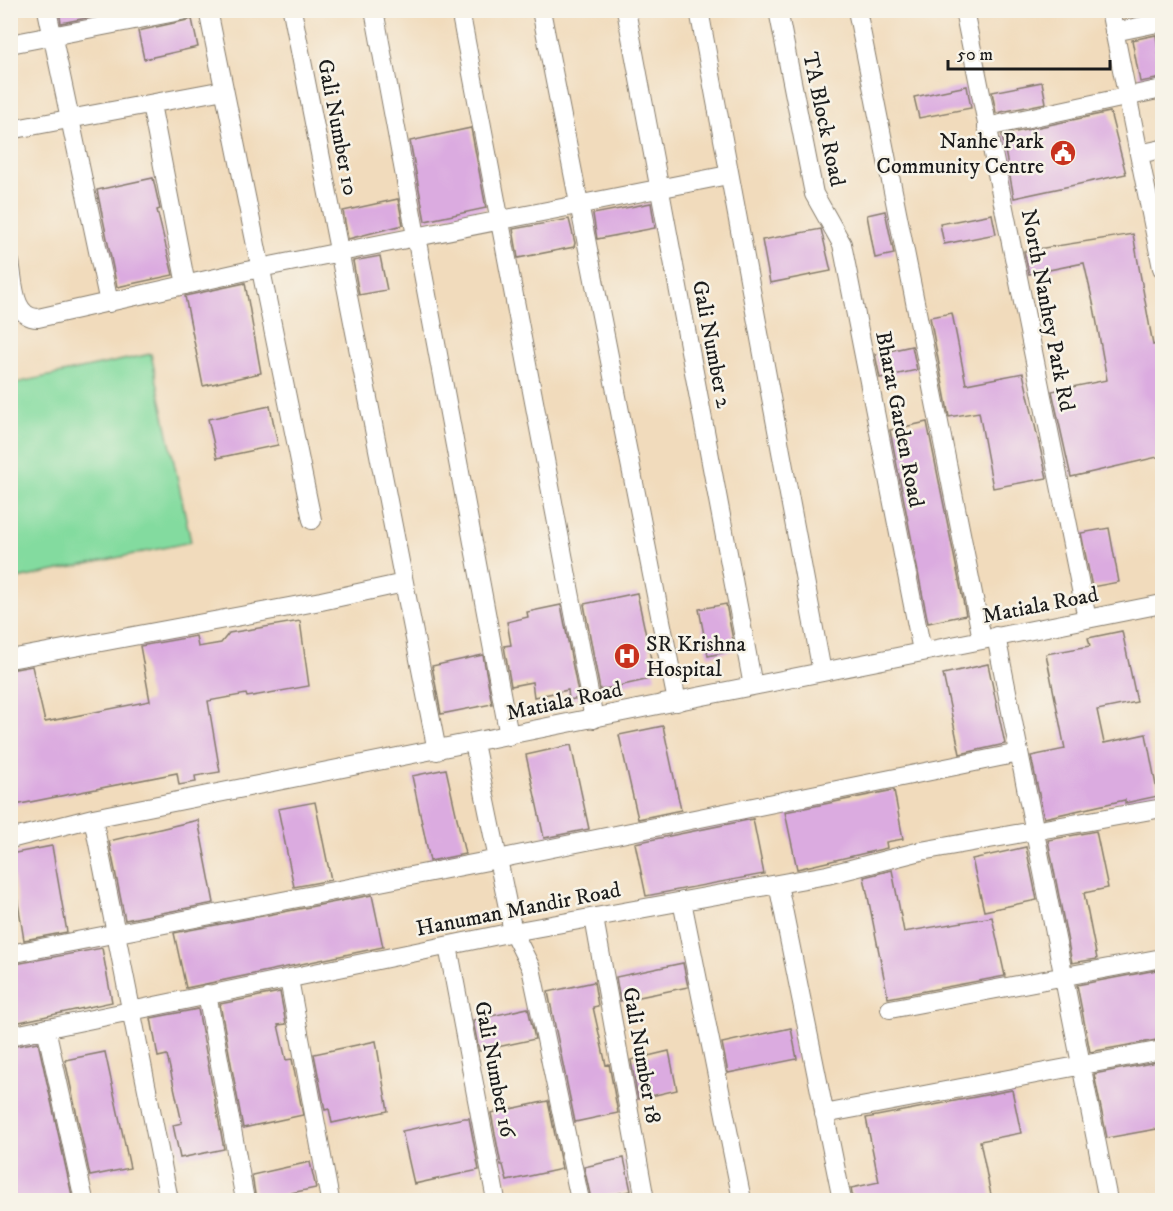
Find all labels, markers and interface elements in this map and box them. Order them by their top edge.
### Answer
scale bar [948,33,1110,71]
text: 50 m [957,44,993,66]
street label: TA Block Road [796,50,851,189]
street label: Gali Number 10 [311,57,364,198]
place label: Nanhe Park Community Centre [876,128,1044,180]
public building icon: Nanhe Park Community Centre [1048,138,1078,168]
street label: North Nanhey Park Rd [1015,207,1080,414]
street label: Gali Number 2 [686,278,737,411]
street label: Bharat Garden Road [869,329,930,510]
street label: Matiala Road [980,581,1101,630]
place label: SR Krishna Hospital [646,631,747,683]
hospital icon: SR Krishna Hospital [612,641,642,671]
street label: Matiala Road [504,676,625,727]
street label: Hanuman Mandir Road [414,876,623,943]
street label: Gali Number 18 [616,985,667,1125]
street label: Gali Number 16 [468,999,521,1141]

